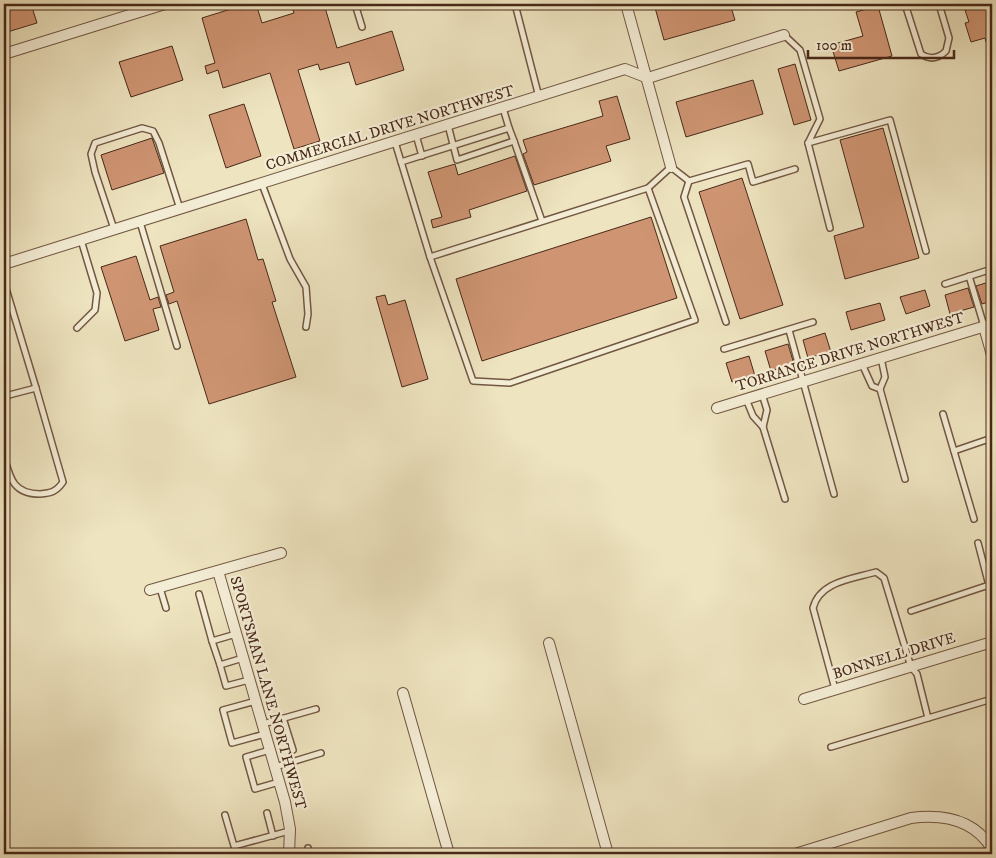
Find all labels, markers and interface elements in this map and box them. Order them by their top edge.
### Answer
scale bar [808,28,955,60]
text: 100 m [816,36,852,55]
street label: COMMERCIAL DRIVE NORTHWEST [263,81,517,175]
street label: TORRANCE DRIVE NORTHWEST [733,308,967,396]
street label: SPORTSMAN LANE NORTHWEST [226,574,311,813]
street label: BONNELL DRIVE [830,628,958,684]

